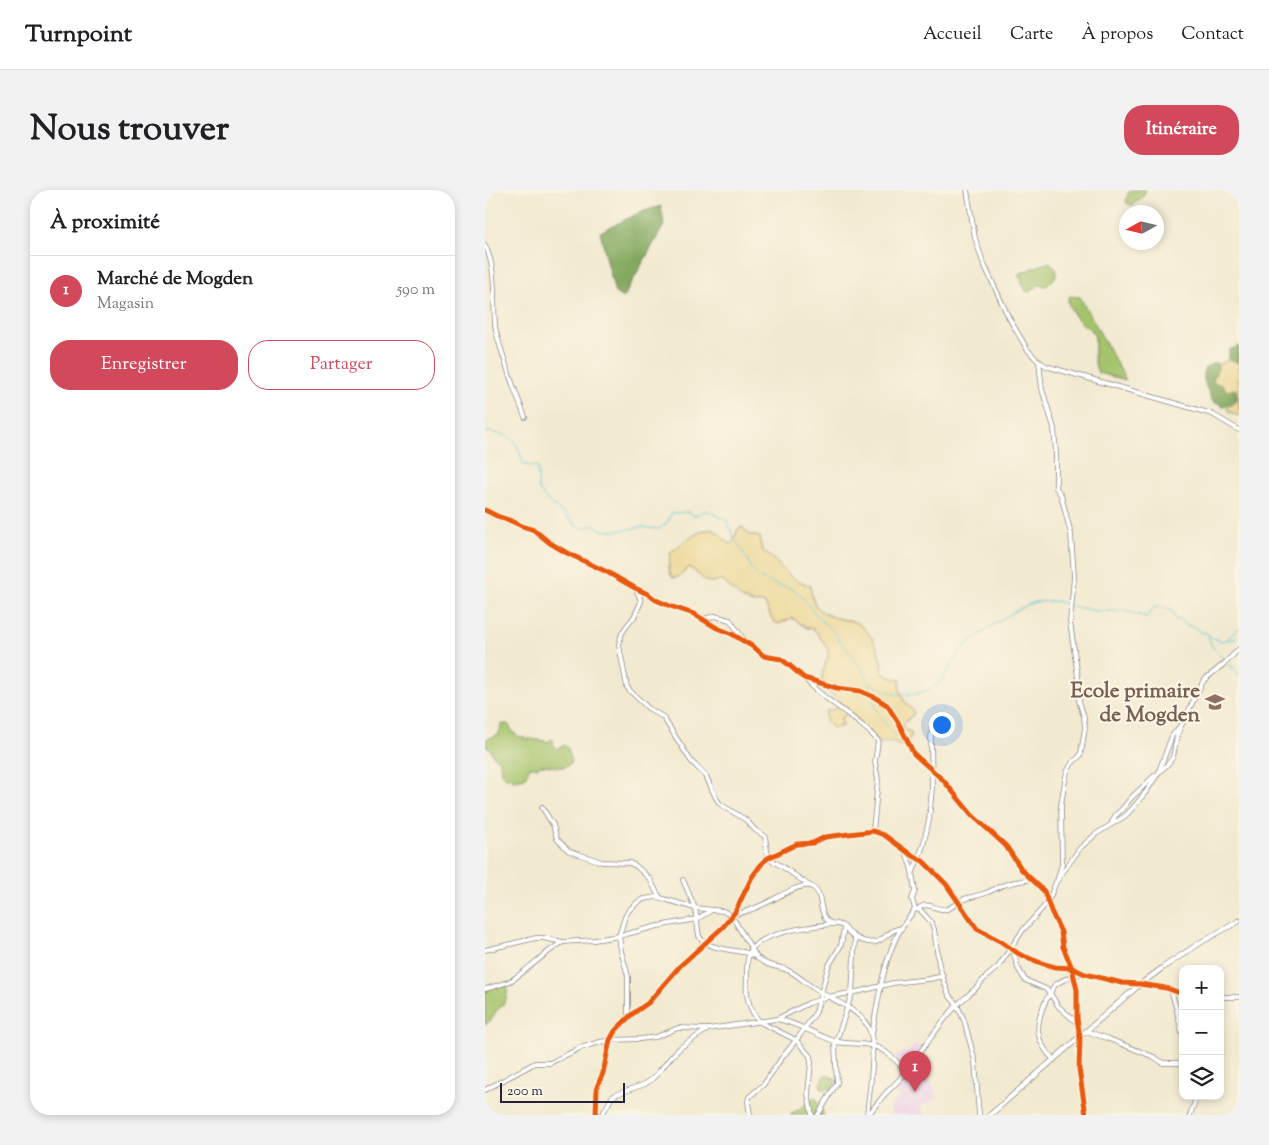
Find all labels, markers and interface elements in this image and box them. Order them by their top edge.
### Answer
text: Turnpoint [25,18,132,52]
text: Accueil [923,22,982,48]
text: Carte [1010,22,1054,48]
text: À propos [1082,22,1153,48]
text: Contact [1181,22,1244,48]
text: Nous trouver [30,105,229,156]
button: Itinéraire [1124,105,1239,155]
north arrow [1119,205,1164,250]
text: À proximité [50,208,160,238]
text: Marché de Mogden [97,266,253,293]
text: 1 [63,279,69,302]
text: 590 m [397,279,435,302]
text: Magasin [97,293,154,316]
button: Enregistrer [50,340,238,390]
button: Partager [248,340,435,390]
place label: Ecole primaire de Mogden [1070,677,1201,731]
school or university icon: Ecole primaire de Mogden [1204,691,1226,713]
your location [929,712,955,738]
map controls [1179,965,1224,1100]
button: + [1179,965,1224,1010]
button: − [1179,1010,1224,1055]
pin: 1 [899,1051,931,1092]
button: layers [1179,1055,1224,1100]
scale bar [500,1080,625,1103]
text: 200 m [507,1082,543,1102]

